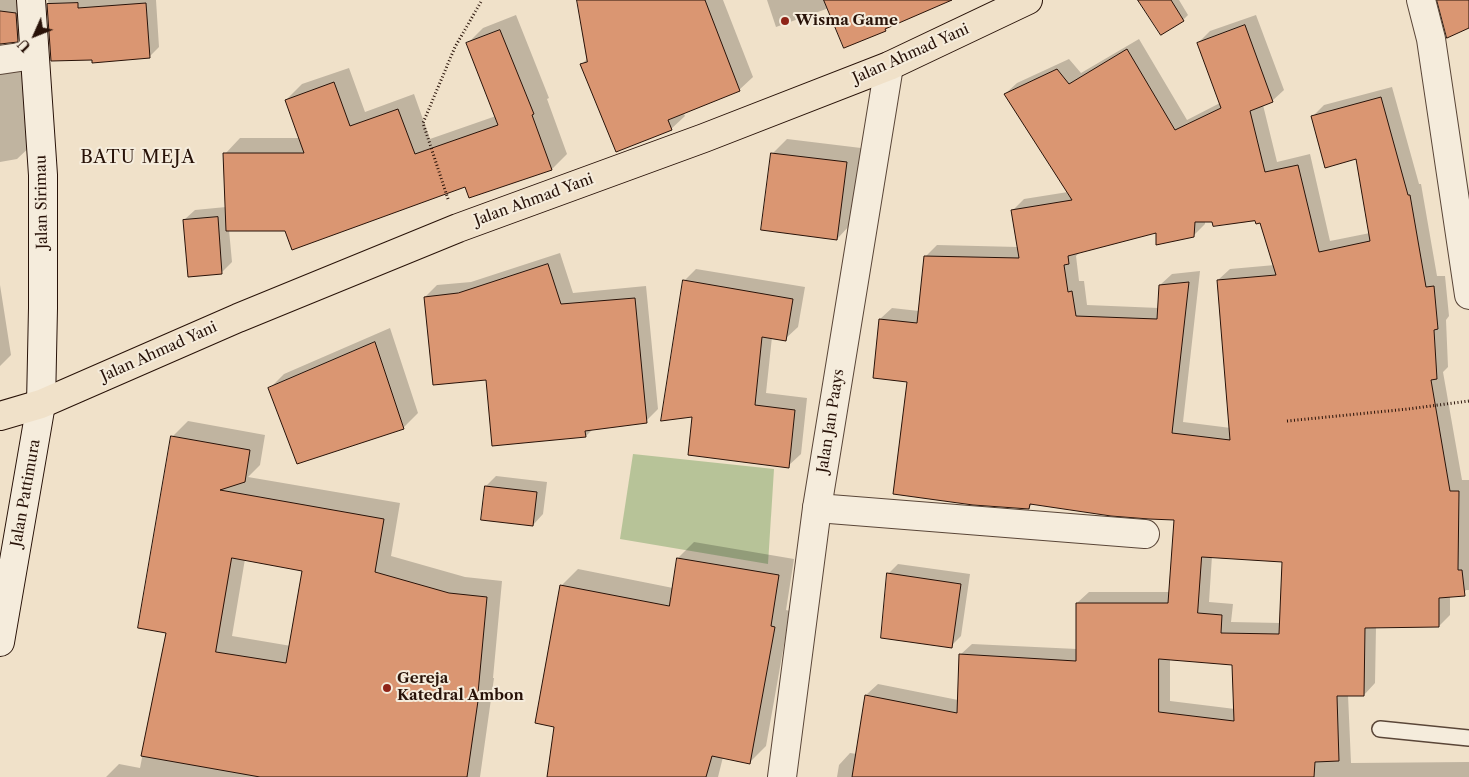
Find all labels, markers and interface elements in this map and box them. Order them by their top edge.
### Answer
north arrow [10,10,60,60]
place label: Wisma Game [795,12,898,30]
marker: Wisma Game [779,15,791,27]
street label: Jalan Ahmad Yani [850,20,972,88]
text: U [14,35,35,56]
district label: BATU MEJA [79,147,197,169]
street label: Jalan Sirimau [32,155,52,249]
street label: Jalan Ahmad Yani [472,170,596,230]
street label: Jalan Ahmad Yani [98,318,220,386]
street label: Jalan Jan Paays [814,368,848,474]
street label: Jalan Pattimura [8,438,44,548]
place label: Gereja Katedral Ambon [397,670,524,705]
marker: Gereja Katedral Ambon [381,682,393,694]

